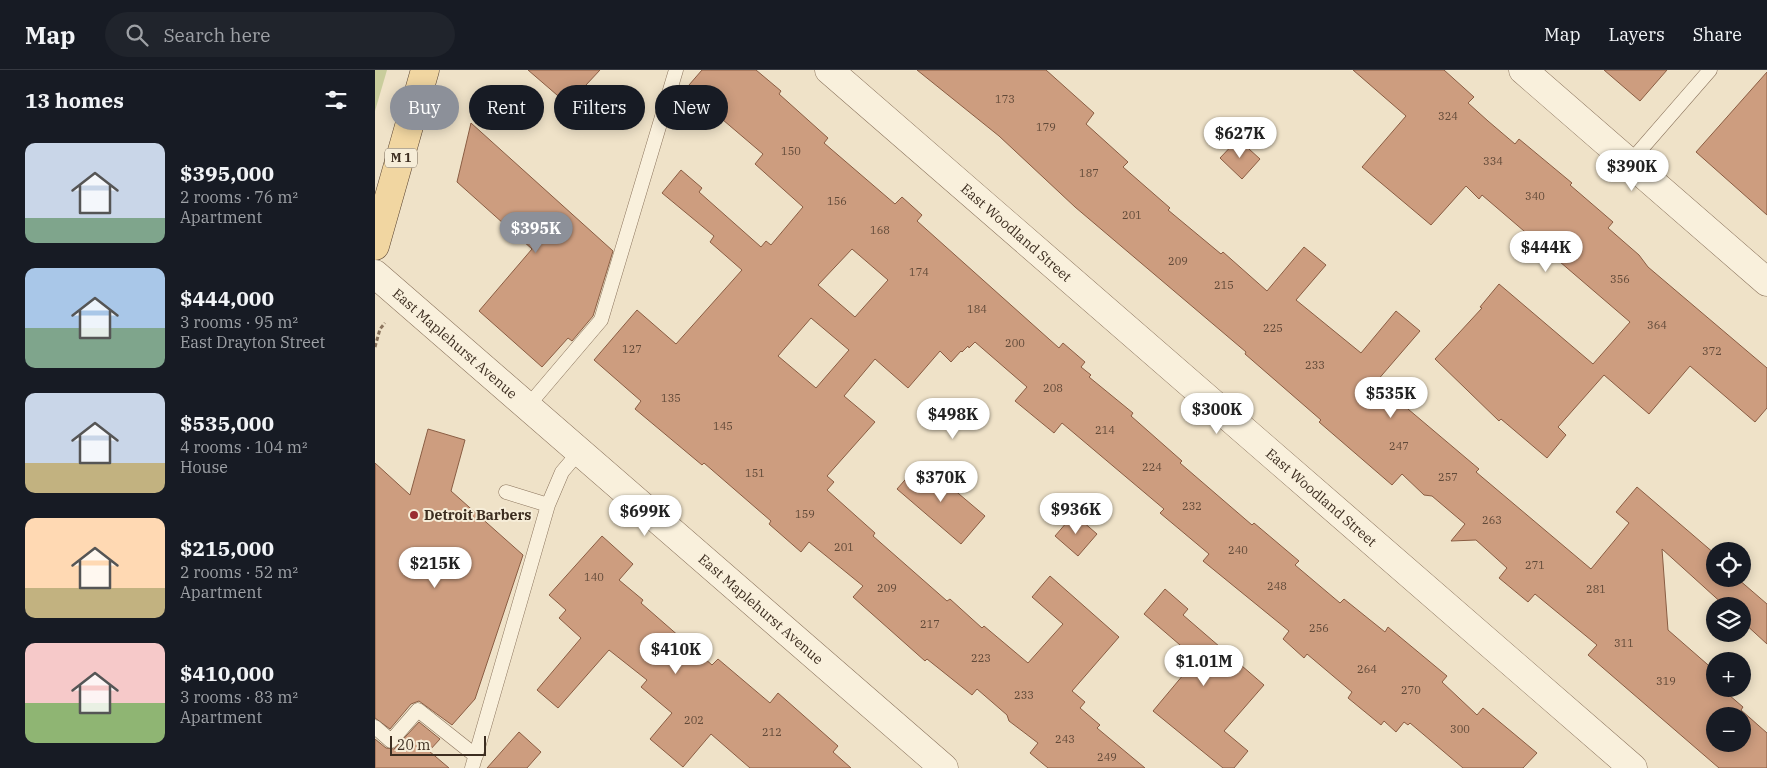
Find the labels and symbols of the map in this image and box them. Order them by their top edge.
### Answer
house number: 173 [995,92,1015,106]
house number: 324 [1438,109,1458,123]
pin: $627K [1205,116,1275,159]
house number: 179 [1036,120,1056,134]
house number: 150 [781,144,801,158]
road number: M 1 [385,148,417,168]
pin: $390K [1597,150,1667,192]
house number: 334 [1483,154,1503,168]
house number: 187 [1079,166,1099,180]
street label: East Woodland Street [957,180,1075,286]
house number: 340 [1525,189,1545,203]
house number: 156 [827,194,847,208]
house number: 201 [1122,208,1142,222]
pin: $395K [501,212,571,254]
house number: 168 [870,223,890,237]
pin: $444K [1511,230,1581,273]
house number: 209 [1168,254,1188,268]
house number: 174 [909,265,929,279]
house number: 356 [1610,272,1630,286]
house number: 215 [1214,278,1234,292]
street label: East Maplehurst Avenue [389,284,521,403]
house number: 184 [967,302,987,316]
house number: 364 [1647,318,1667,332]
house number: 225 [1263,321,1283,335]
house number: 200 [1005,336,1025,350]
house number: 127 [622,342,642,356]
house number: 372 [1702,344,1722,358]
house number: 233 [1305,358,1325,372]
pin: $535K [1356,376,1426,419]
house number: 208 [1043,381,1063,395]
house number: 135 [661,391,681,405]
pin: $300K [1182,392,1252,435]
pin: $498K [918,398,988,440]
house number: 145 [713,419,733,433]
house number: 214 [1095,423,1115,437]
house number: 247 [1389,439,1409,453]
street label: East Woodland Street [1262,444,1381,551]
pin: $370K [906,460,976,503]
house number: 224 [1142,460,1162,474]
house number: 151 [745,466,765,480]
house number: 257 [1438,470,1458,484]
pin: $936K [1041,492,1111,535]
pin: $699K [610,494,680,537]
house number: 232 [1182,499,1202,513]
place label: Detroit Barbers [424,506,531,524]
house number: 159 [795,507,815,521]
marker: Detroit Barbers [408,509,420,521]
house number: 263 [1482,513,1502,527]
house number: 201 [834,540,854,554]
house number: 240 [1228,543,1248,557]
pin: $215K [400,546,470,589]
street label: East Maplehurst Avenue [695,550,827,668]
house number: 271 [1525,558,1545,572]
house number: 140 [584,570,604,584]
house number: 248 [1267,579,1287,593]
house number: 209 [877,581,897,595]
house number: 281 [1586,582,1606,596]
house number: 217 [920,617,940,631]
house number: 256 [1309,621,1329,635]
pin: $410K [641,632,711,675]
house number: 311 [1614,636,1634,650]
pin: $1.01M [1163,644,1245,687]
house number: 223 [971,651,991,665]
house number: 264 [1357,662,1377,676]
house number: 319 [1656,674,1676,688]
house number: 270 [1401,683,1421,697]
house number: 233 [1014,688,1034,702]
house number: 202 [684,713,704,727]
house number: 300 [1450,722,1470,736]
house number: 212 [762,725,782,739]
house number: 243 [1055,732,1075,746]
scale bar [390,733,486,756]
house number: 249 [1097,750,1117,764]

